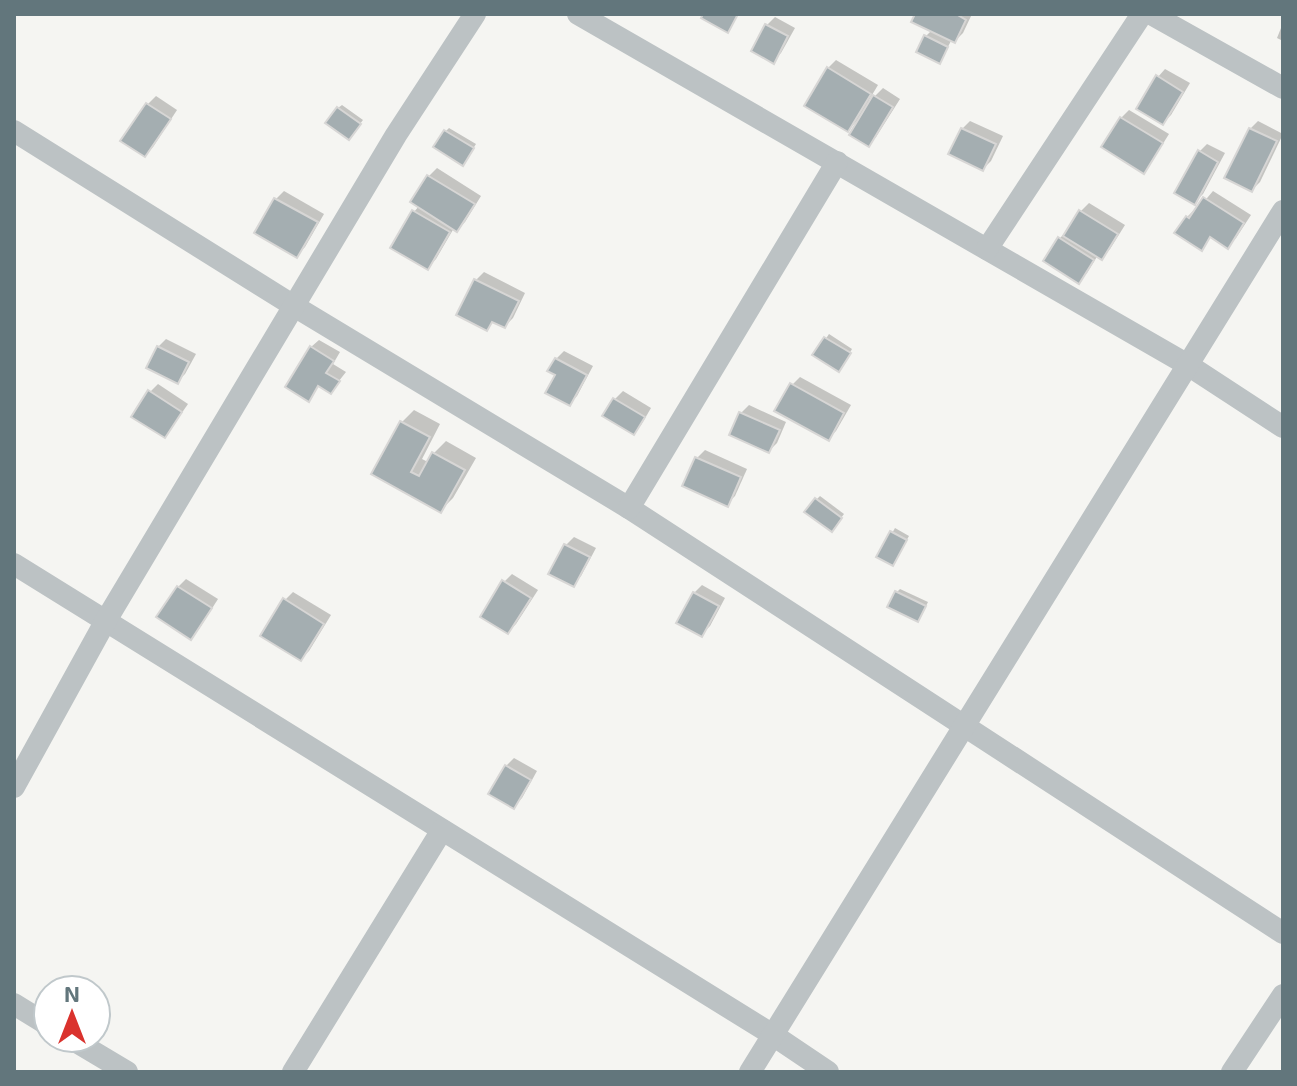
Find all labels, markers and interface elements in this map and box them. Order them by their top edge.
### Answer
north arrow [32,974,112,1054]
text: N [64,980,80,1006]

